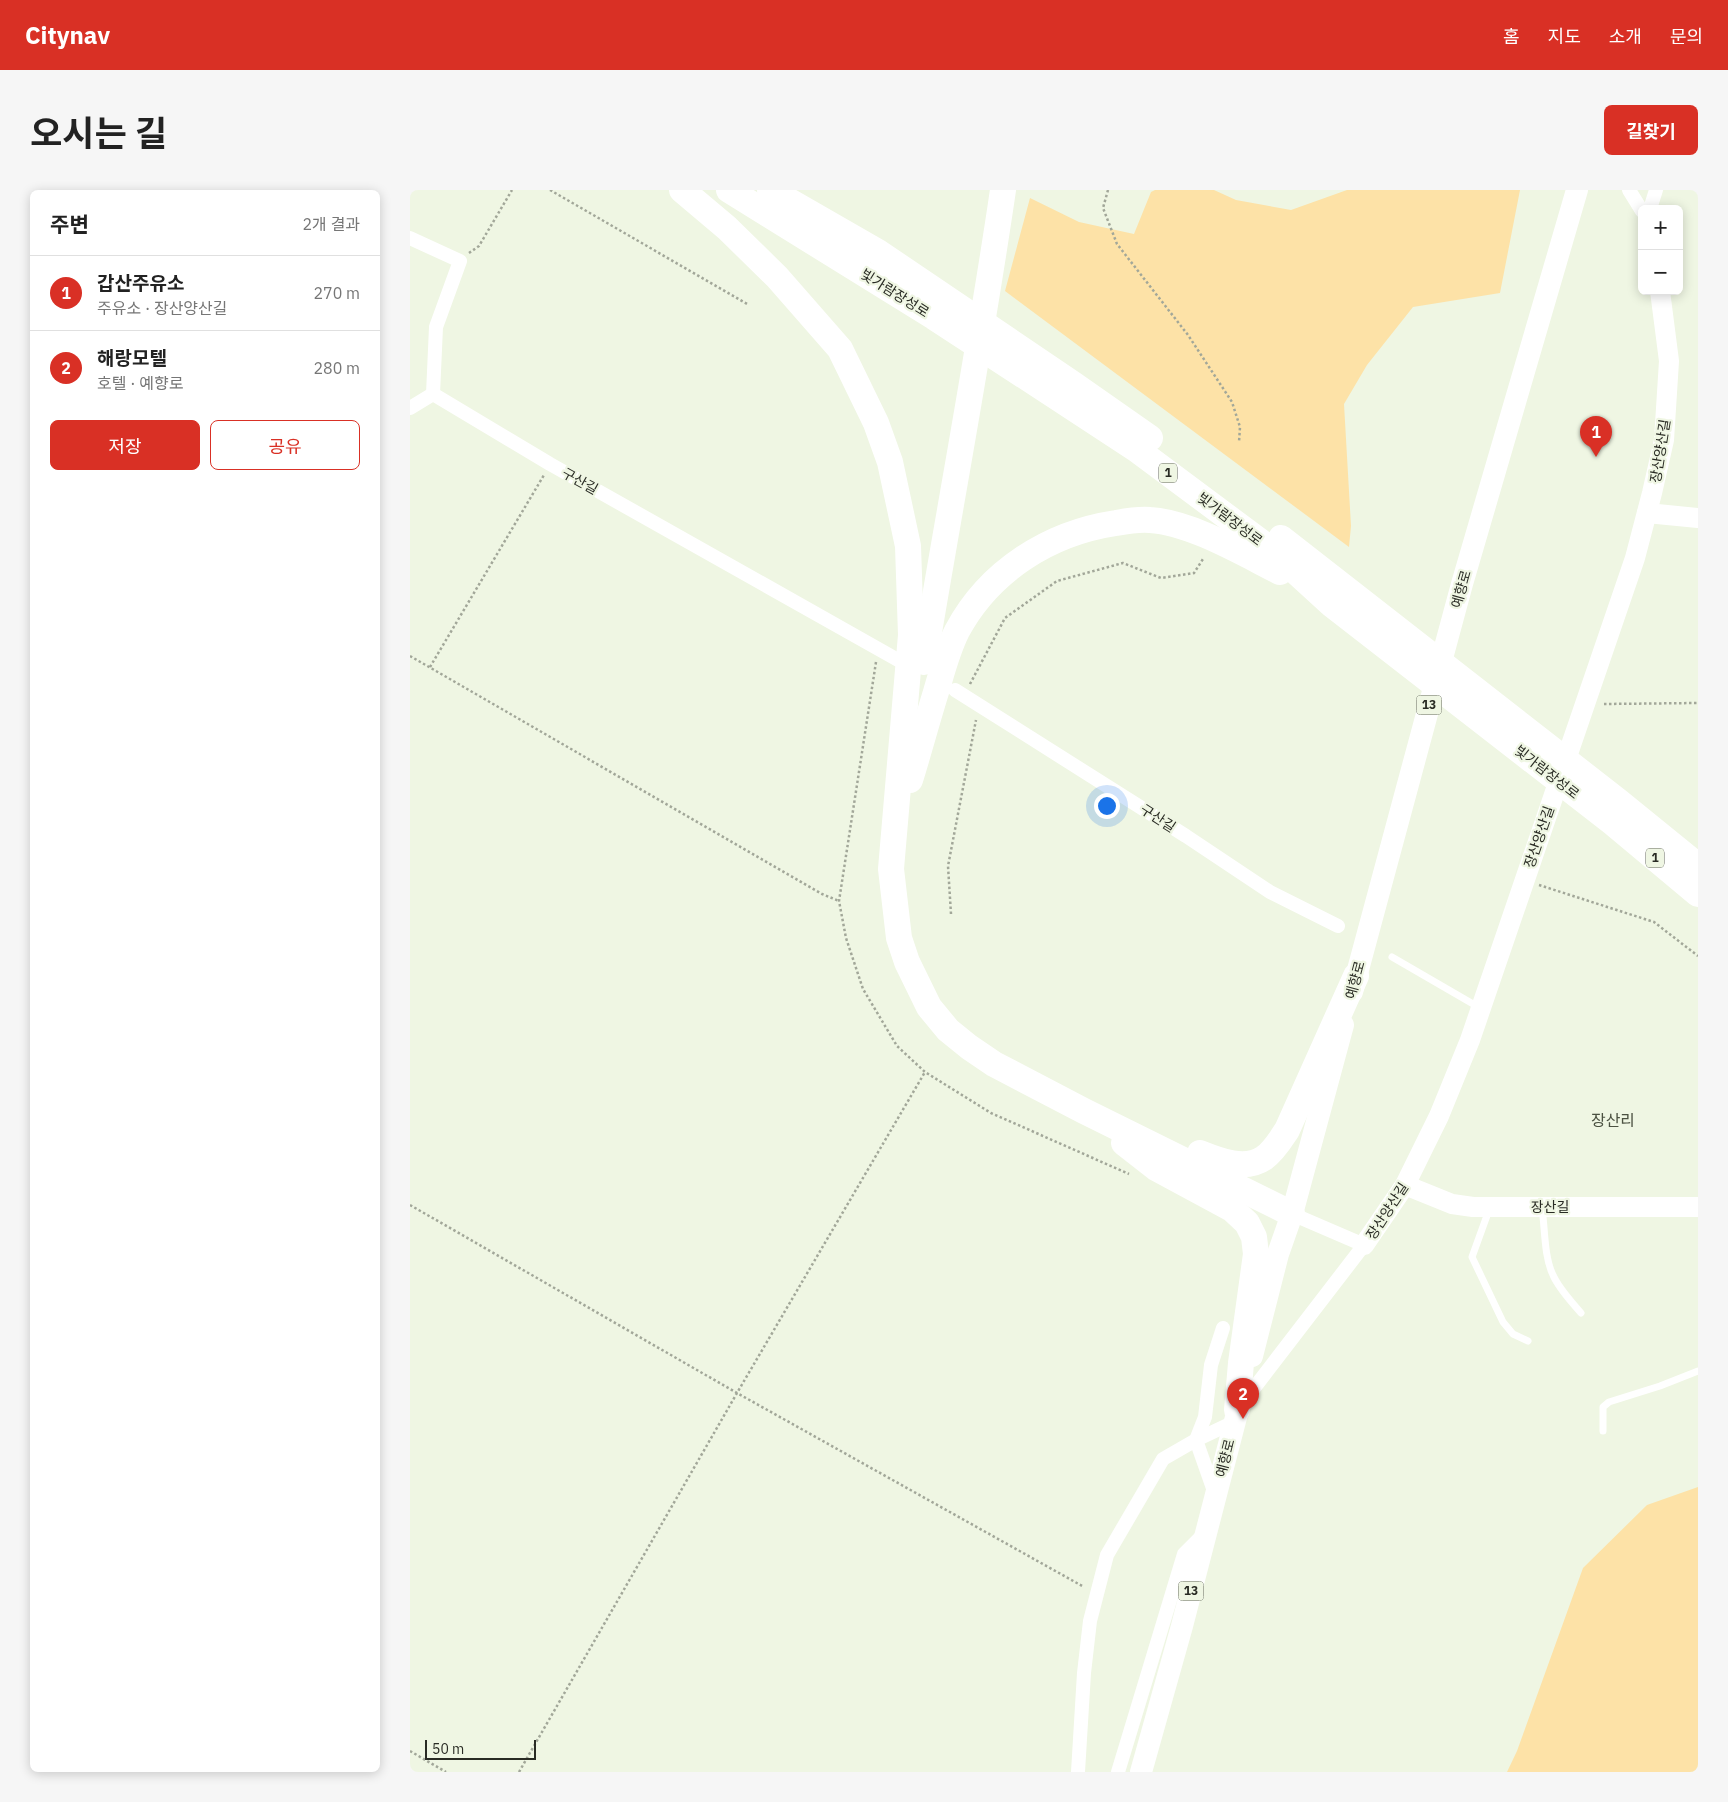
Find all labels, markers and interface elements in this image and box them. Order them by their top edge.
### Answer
text: Citynav [25,19,110,51]
text: 홈 [1503,25,1520,48]
text: 지도 [1548,25,1581,48]
text: 소개 [1609,25,1642,48]
text: 문의 [1670,25,1703,48]
button: 길찾기 [1604,105,1698,155]
text: 오시는 길 [30,110,167,156]
map controls [1638,205,1683,295]
button: + [1638,205,1683,250]
text: 주변 [50,210,89,238]
text: 2개 결과 [302,214,360,234]
button: − [1638,250,1683,295]
street label: 빛가람장성로 [857,265,933,321]
text: 갑산주유소 [97,271,184,295]
text: 1 [61,283,71,303]
text: 270 m [313,283,360,303]
text: 주유소 · 장산양산길 [97,298,228,318]
text: 해랑모텔 [97,346,167,370]
text: 2 [61,358,71,378]
text: 280 m [313,358,360,378]
text: 호텔 · 예향로 [97,373,183,393]
pin: 1 [1580,416,1612,457]
street label: 장산양산길 [1646,418,1674,484]
button: 저장 [50,420,200,470]
button: 공유 [210,420,360,470]
street label: 구산길 [559,464,601,498]
road number: 1 [1159,464,1177,482]
street label: 빛가람장성로 [1194,489,1266,550]
street label: 예향로 [1447,568,1475,610]
road number: 13 [1416,696,1442,714]
street label: 빛가람장성로 [1511,741,1583,803]
your location [1094,793,1120,819]
street label: 구산길 [1137,800,1179,836]
street label: 장산양산길 [1520,804,1558,870]
road number: 1 [1646,848,1664,868]
street label: 예향로 [1341,959,1369,1001]
district label: 장산리 [1591,1110,1635,1130]
street label: 장산양산길 [1362,1179,1412,1243]
street label: 장산길 [1531,1198,1569,1216]
pin: 2 [1227,1378,1259,1419]
street label: 예향로 [1212,1437,1238,1479]
road number: 13 [1178,1582,1204,1600]
scale bar [425,1737,536,1760]
text: 50 m [432,1740,464,1758]

